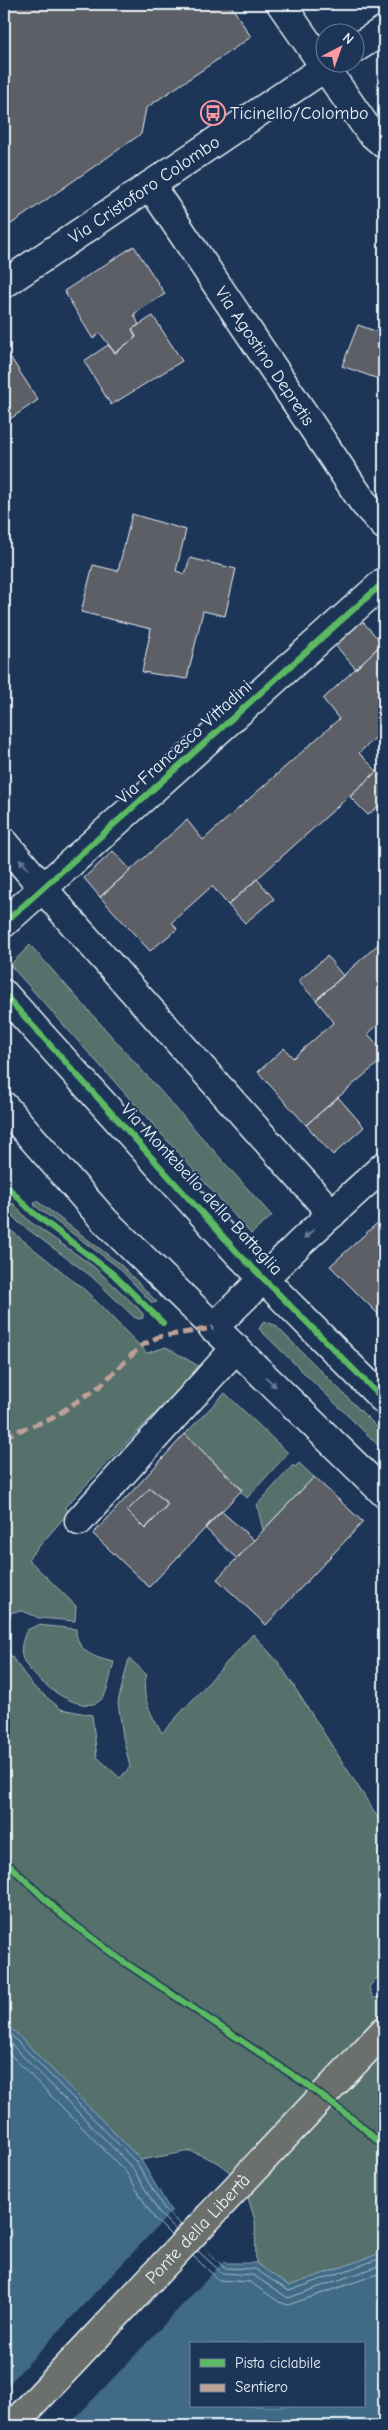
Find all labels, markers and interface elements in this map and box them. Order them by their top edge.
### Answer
north arrow [316,22,366,72]
text: N [339,29,357,48]
bus stop icon: Ticinello/Colombo [200,100,226,126]
place label: Ticinello/Colombo [230,103,369,124]
street label: Via Cristoforo Colombo [65,131,224,248]
street label: Via Agostino Depretis [210,283,319,430]
street label: Via Francesco Vittadini [112,676,256,809]
one-way arrow [18,859,30,871]
street label: Via Montebello della Battaglia [116,1099,287,1280]
one-way arrow [304,1228,316,1240]
one-way arrow [265,1376,277,1388]
street label: Ponte della Libertà [141,2170,255,2288]
legend [190,2342,366,2408]
text: Pista ciclabile [235,2354,321,2372]
text: Sentiero [235,2378,288,2396]

